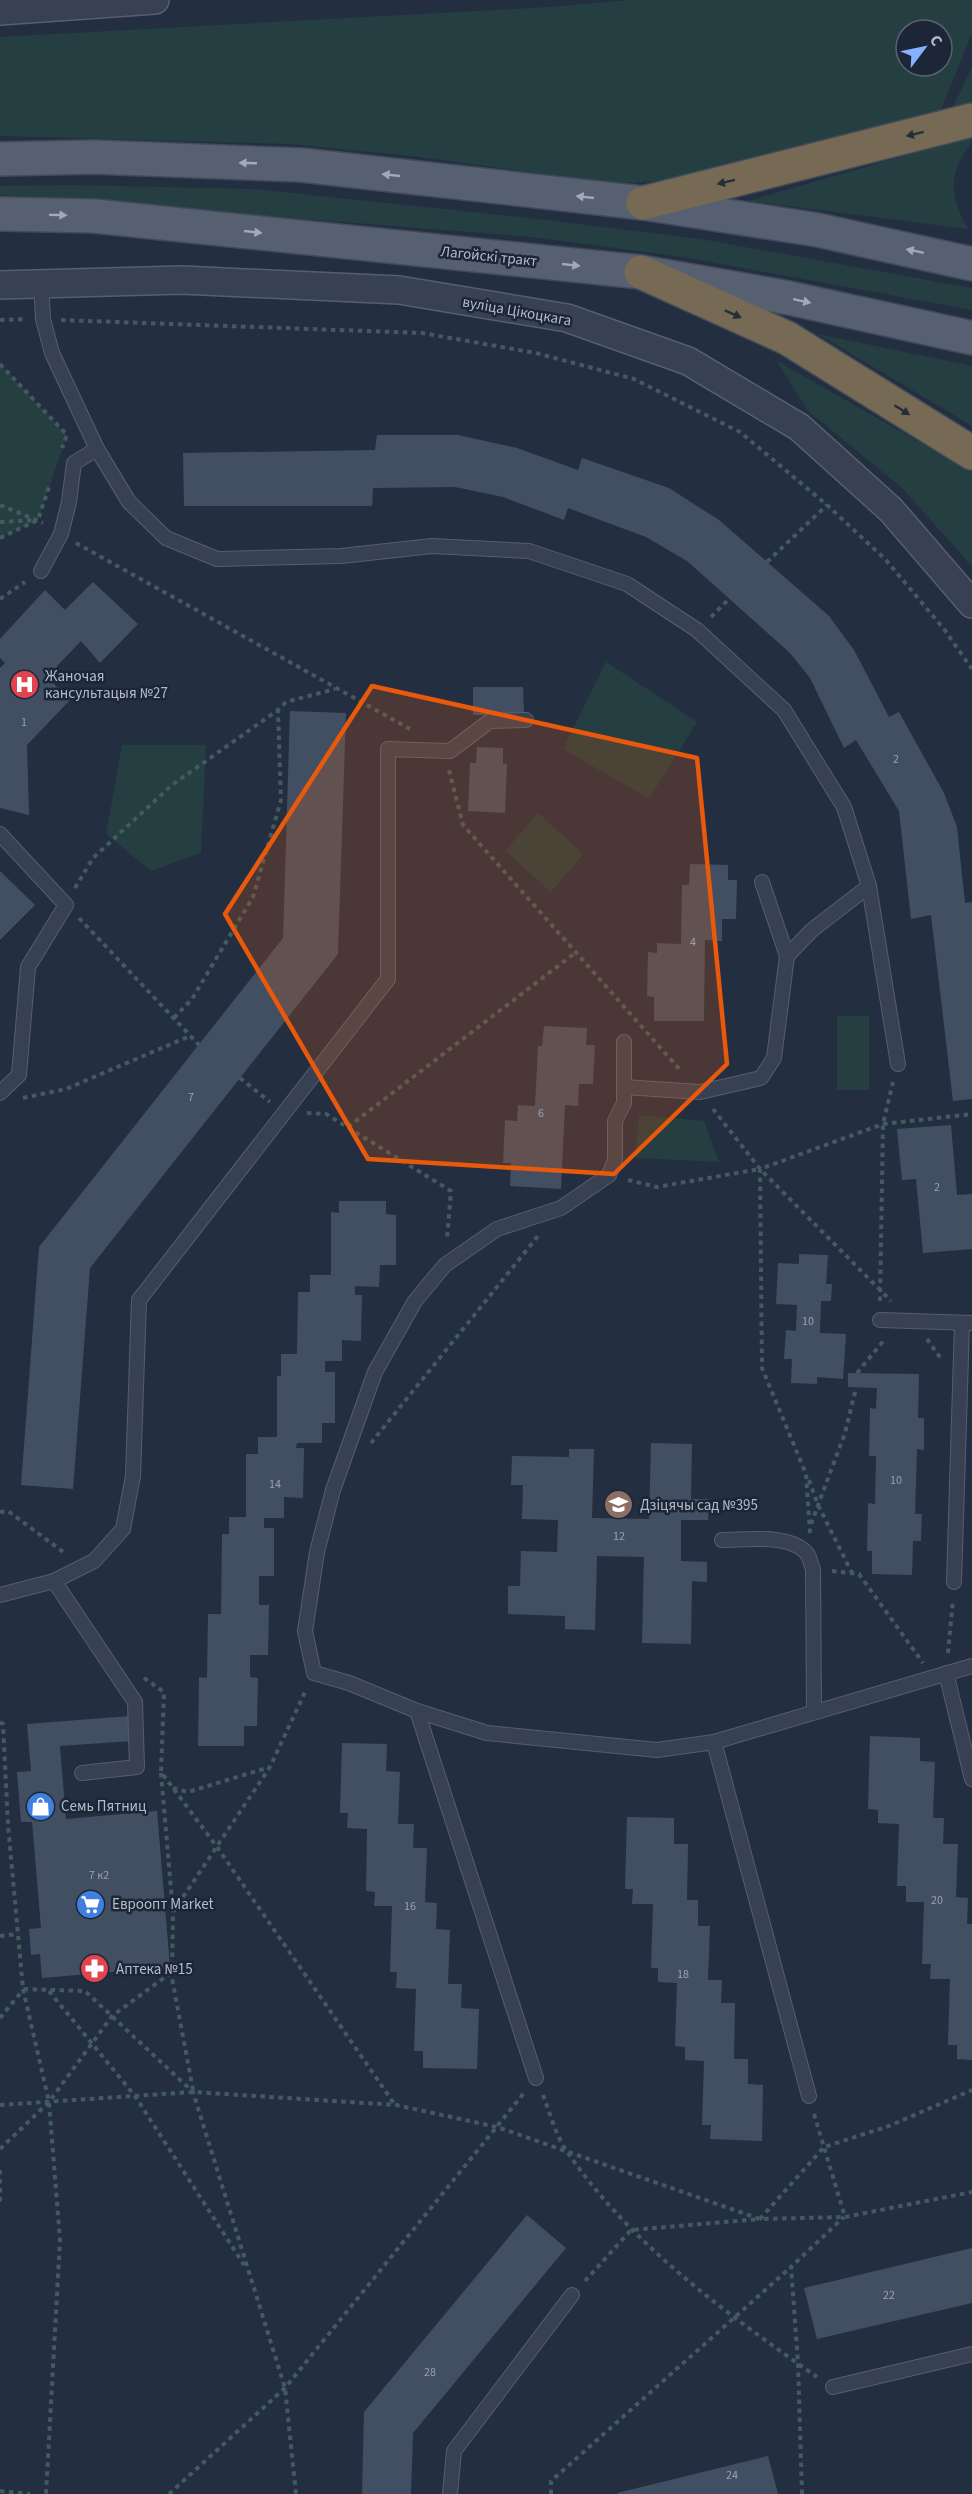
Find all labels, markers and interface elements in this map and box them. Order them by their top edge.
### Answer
north arrow [894,18,954,78]
text: С [924,31,948,50]
one-way arrow [906,130,924,140]
one-way arrow [238,158,257,168]
one-way arrow [382,170,401,180]
one-way arrow [717,178,735,188]
one-way arrow [576,192,595,202]
one-way arrow [49,210,68,220]
one-way arrow [243,227,262,237]
street label: Лагойскі тракт [440,241,538,272]
one-way arrow [906,246,924,256]
one-way arrow [562,260,581,270]
street label: вуліца Цікоцкага [461,292,573,331]
one-way arrow [793,297,812,306]
one-way arrow [724,309,741,318]
one-way arrow [894,404,910,415]
place label: Жаночая кансультацыя №27 [45,666,168,704]
hospital icon: Жаночая кансультацыя №27 [8,669,40,701]
house number: 1 [21,714,27,731]
house number: 2 [893,751,899,768]
house number: 4 [690,934,696,951]
house number: 7 [188,1089,194,1106]
house number: 6 [538,1105,544,1122]
house number: 2 [934,1179,940,1196]
house number: 10 [802,1313,814,1330]
house number: 10 [890,1472,902,1489]
house number: 14 [269,1476,281,1493]
school or university icon: Дзіцячы сад №395 [603,1489,635,1521]
place label: Дзіцячы сад №395 [640,1495,758,1516]
house number: 12 [613,1528,625,1545]
shop icon: Семь Пятниц [24,1790,56,1822]
place label: Семь Пятниц [61,1796,147,1817]
house number: 7 к2 [89,1867,109,1884]
supermarket icon: Евроопт Market [75,1888,107,1920]
house number: 20 [931,1892,943,1909]
place label: Евроопт Market [112,1894,214,1915]
house number: 16 [404,1898,416,1915]
pharmacy icon: Аптека №15 [79,1953,111,1985]
place label: Аптека №15 [116,1959,193,1980]
house number: 18 [677,1966,689,1983]
house number: 22 [883,2287,895,2304]
house number: 28 [424,2364,436,2381]
house number: 24 [726,2467,738,2484]

